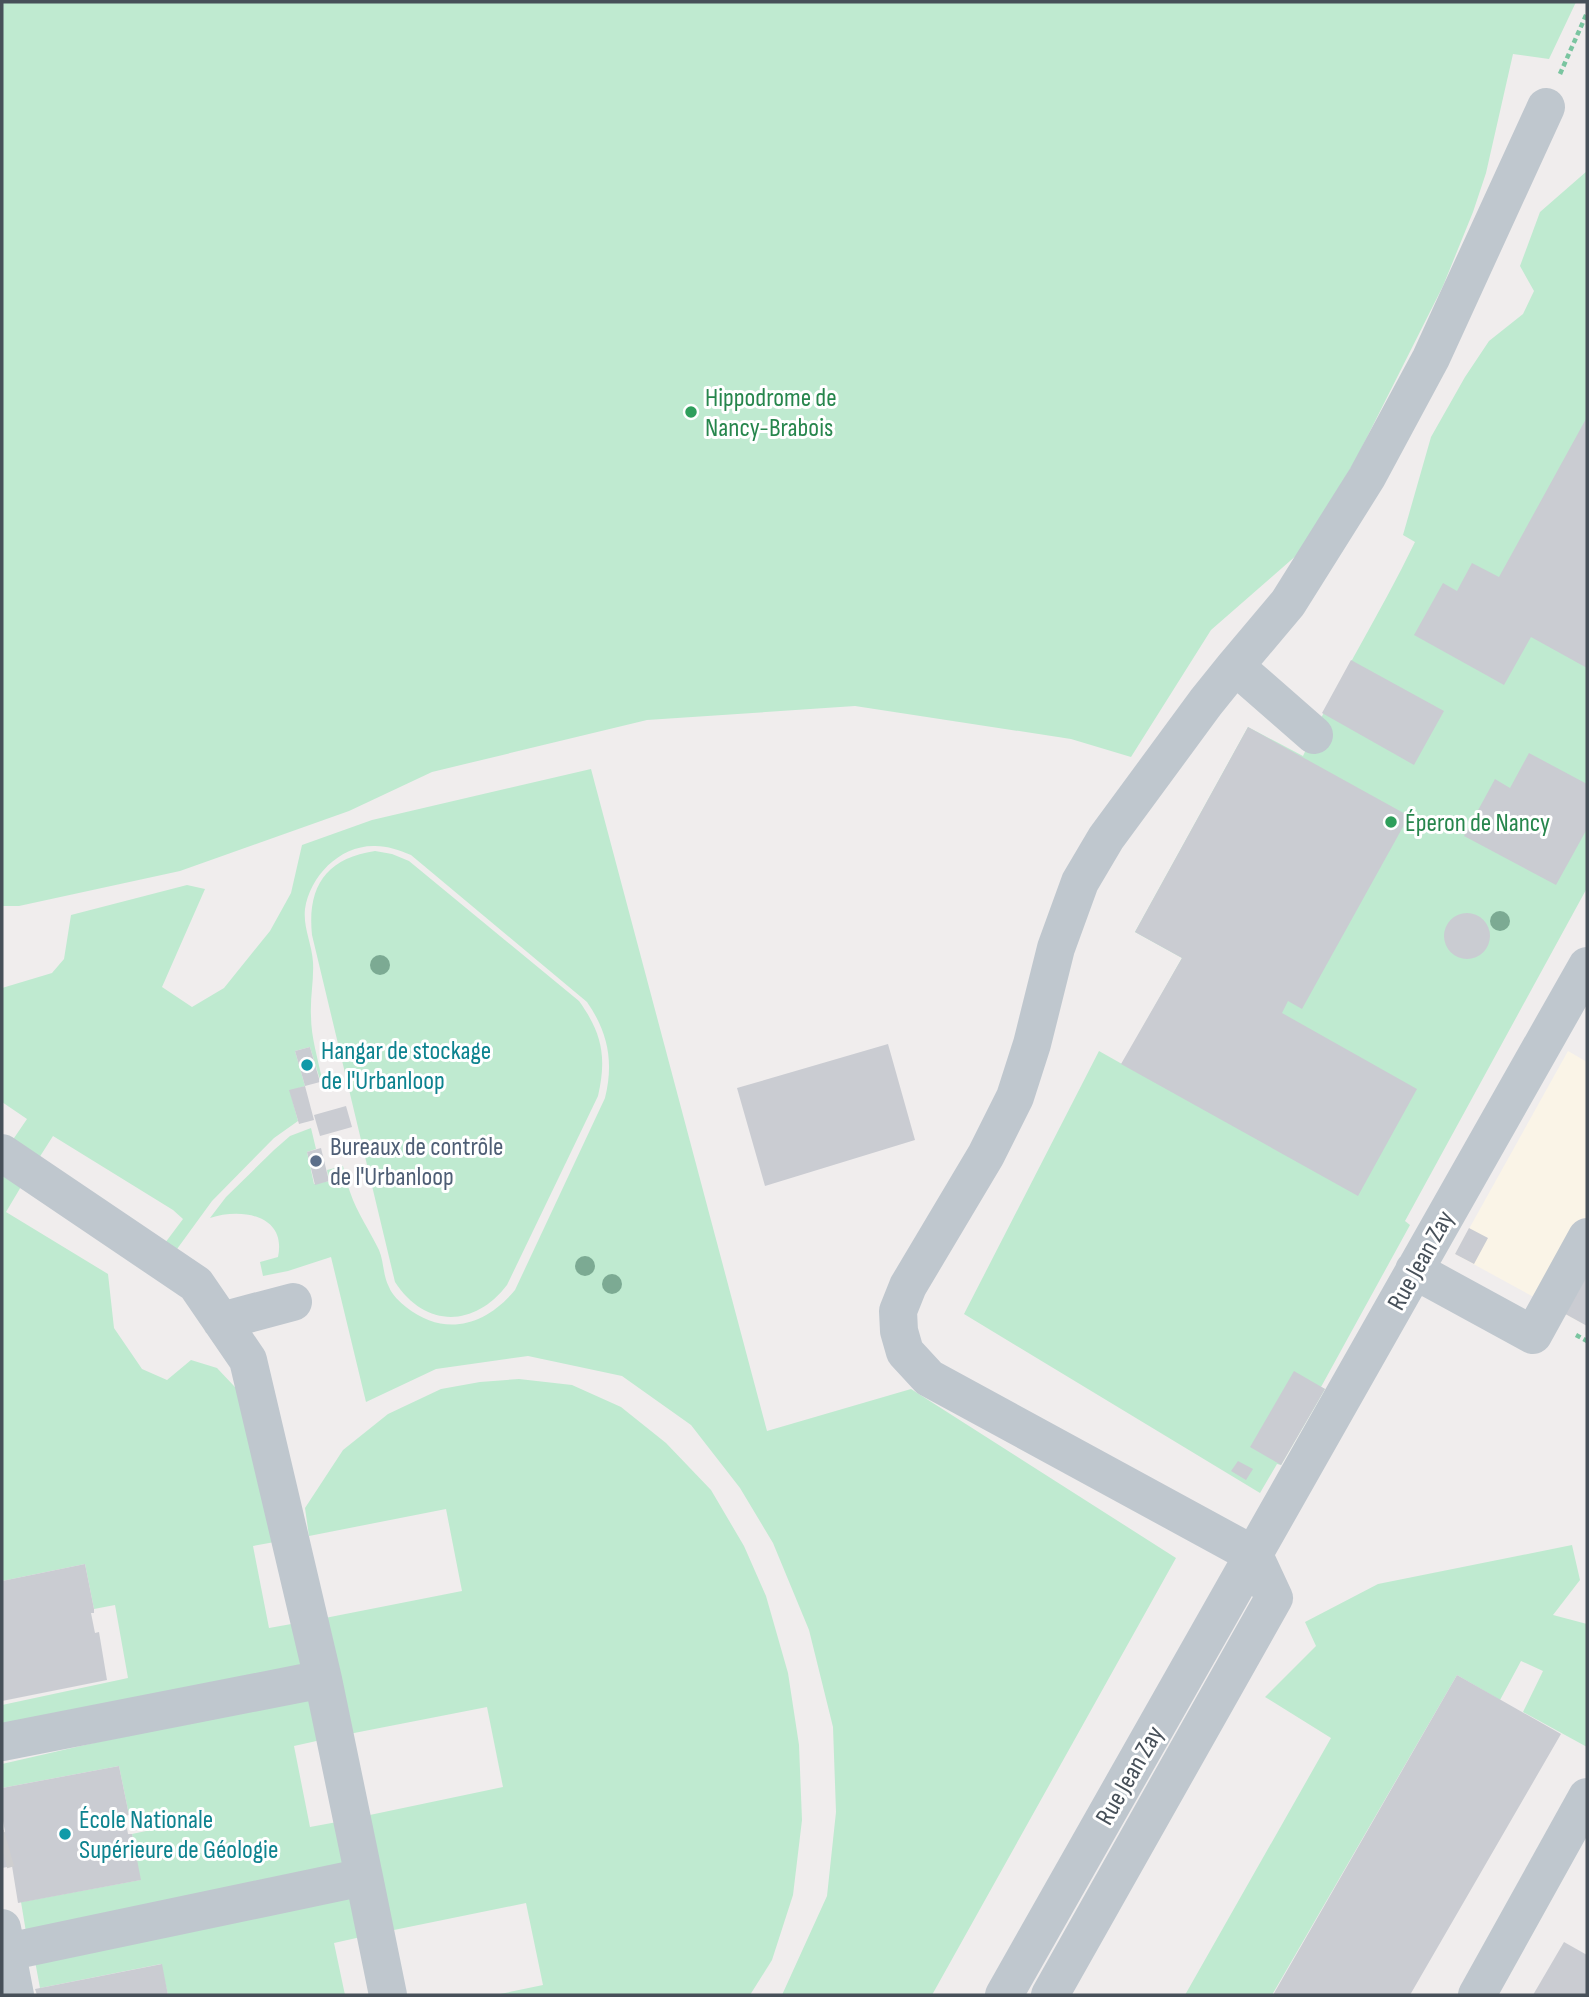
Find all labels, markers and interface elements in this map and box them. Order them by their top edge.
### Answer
place label: Hippodrome de Nancy-Brabois [705,383,837,444]
marker: Hippodrome de Nancy-Brabois [683,404,699,420]
place label: Éperon de Nancy [1405,808,1550,839]
marker: Éperon de Nancy [1383,814,1399,830]
place label: Hangar de stockage de l'Urbanloop [321,1036,491,1097]
marker: Hangar de stockage de l'Urbanloop [299,1057,315,1073]
place label: Bureaux de contrôle de l'Urbanloop [330,1132,504,1193]
marker: Bureaux de contrôle de l'Urbanloop [308,1153,324,1169]
street label: Rue Jean Zay [1381,1206,1461,1316]
street label: Rue Jean Zay [1090,1721,1171,1831]
place label: École Nationale Supérieure de Géologie [79,1805,278,1866]
marker: École Nationale Supérieure de Géologie [57,1826,73,1842]

